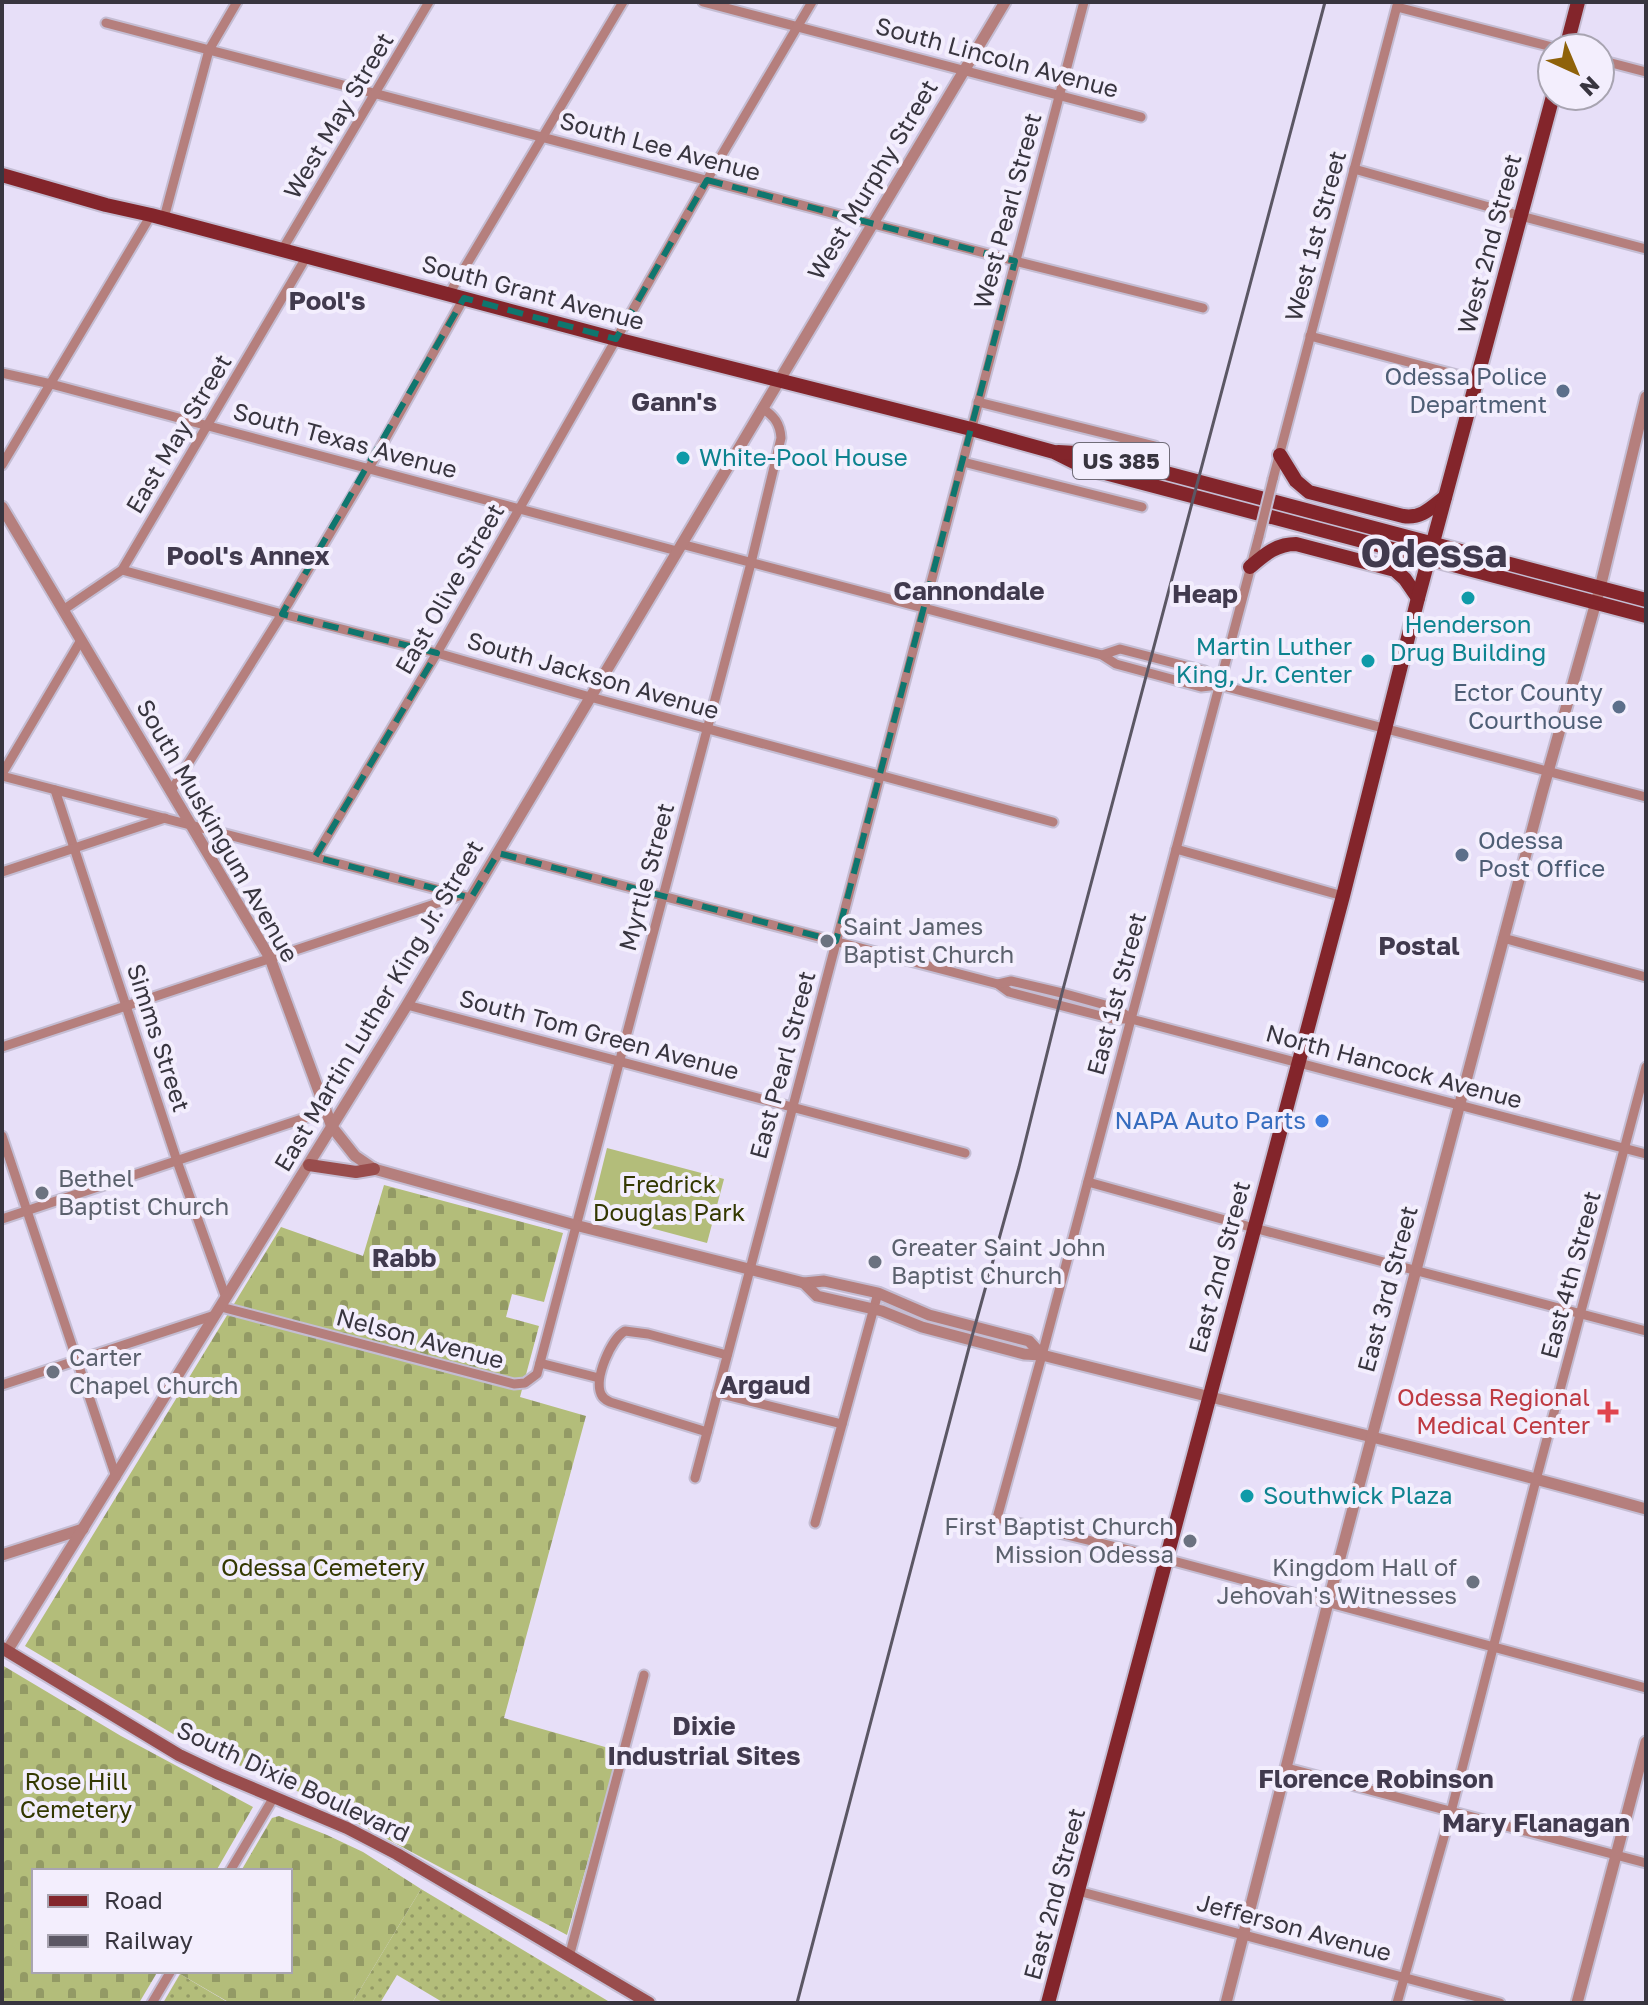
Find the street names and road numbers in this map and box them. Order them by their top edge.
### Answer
street label: South Lincoln Avenue [873,10,1122,103]
street label: West May Street [277,27,399,203]
street label: West Murphy Street [800,74,943,285]
street label: South Lee Avenue [557,105,764,186]
street label: West Pearl Street [966,110,1047,312]
street label: West 1st Street [1278,147,1351,324]
street label: West 2nd Street [1451,151,1526,337]
street label: South Grant Avenue [419,248,648,335]
street label: East May Street [119,348,237,518]
street label: South Texas Avenue [230,396,461,483]
road number: US 385 [1073,443,1169,479]
street label: East Olive Street [388,498,509,679]
street label: South Jackson Avenue [464,625,723,724]
street label: South Muskingum Avenue [131,694,305,967]
street label: Myrtle Street [612,799,679,954]
street label: East Martin Luther King Jr. Street [267,834,488,1176]
street label: East 1st Street [1080,909,1151,1078]
street label: Simms Street [122,960,197,1115]
street label: East Pearl Street [743,967,821,1162]
street label: South Tom Green Avenue [456,982,742,1085]
street label: North Hancock Avenue [1263,1017,1526,1114]
street label: East 2nd Street [1182,1177,1255,1356]
street label: East 4th Street [1533,1188,1606,1362]
street label: East 3rd Street [1350,1202,1423,1375]
street label: Nelson Avenue [333,1301,507,1374]
street label: South Dixie Boulevard [173,1714,415,1847]
street label: East 2nd Street [1017,1804,1090,1983]
street label: Jefferson Avenue [1194,1887,1395,1966]

